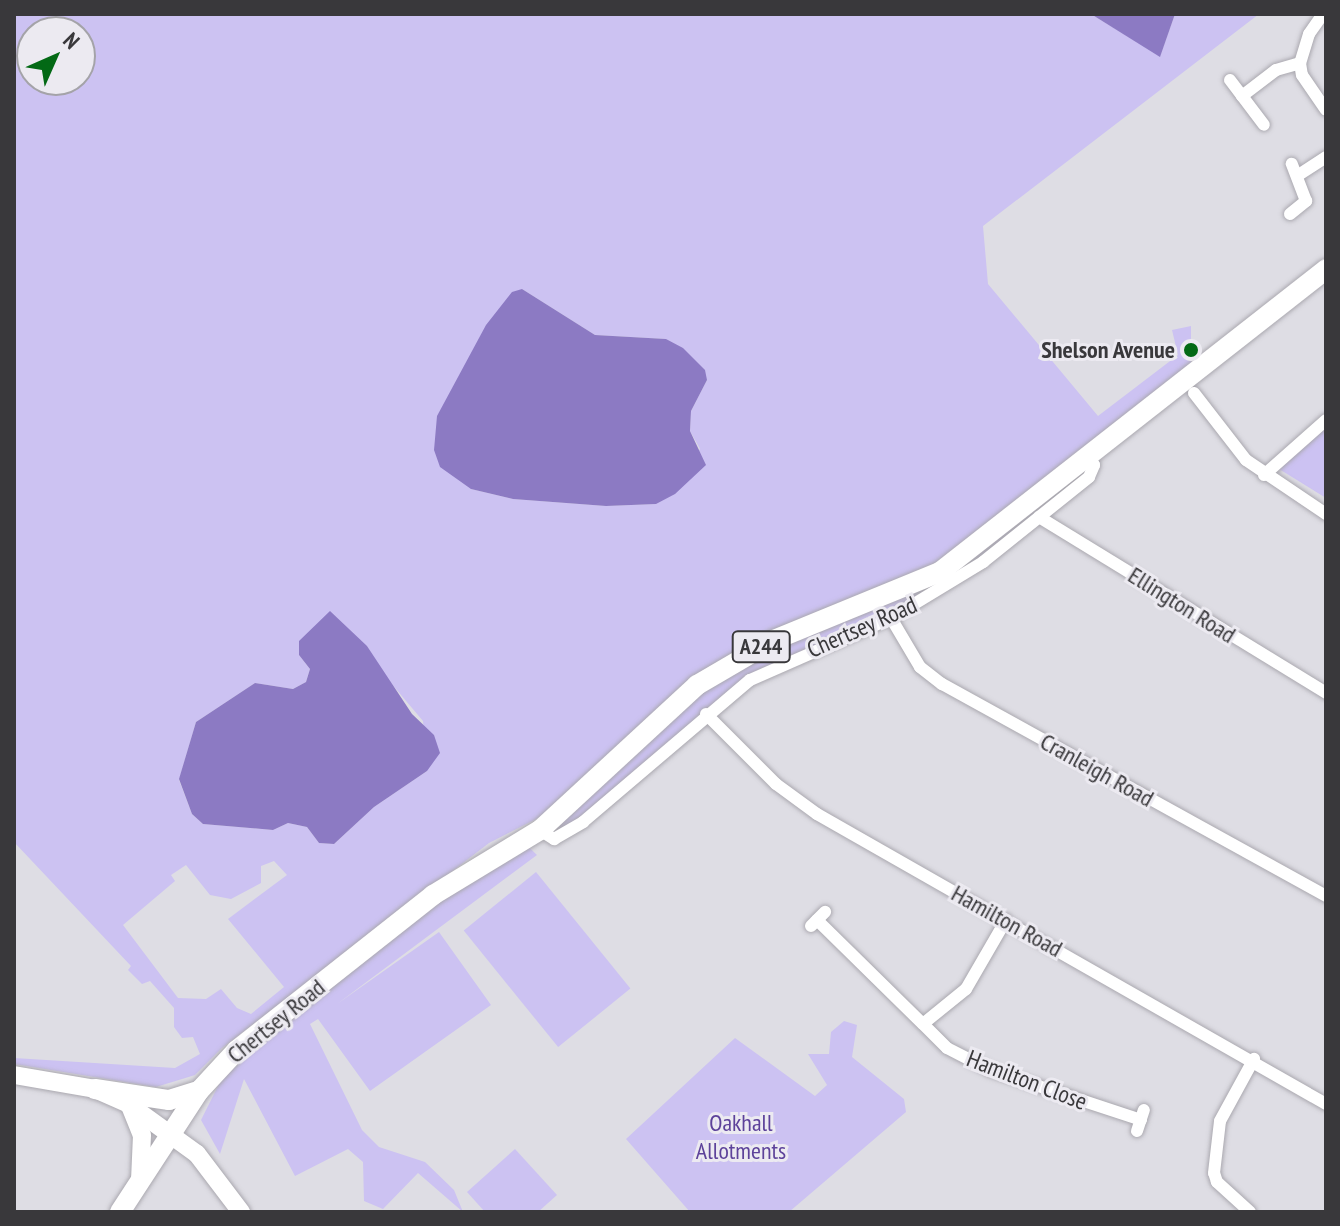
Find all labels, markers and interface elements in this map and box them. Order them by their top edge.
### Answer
north arrow [16,16,96,96]
text: N [57,26,86,55]
place label: Shelson Avenue [1040,336,1175,364]
marker: Shelson Avenue [1182,341,1200,359]
street label: Ellington Road [1123,561,1241,649]
street label: Chertsey Road [802,590,922,664]
road number: A244 [731,629,791,665]
street label: Cranleigh Road [1035,727,1159,813]
street label: Hamilton Road [947,879,1067,963]
street label: Chertsey Road [221,973,331,1069]
street label: Hamilton Close [963,1044,1091,1116]
park label: Oakhall Allotments [696,1109,786,1165]

